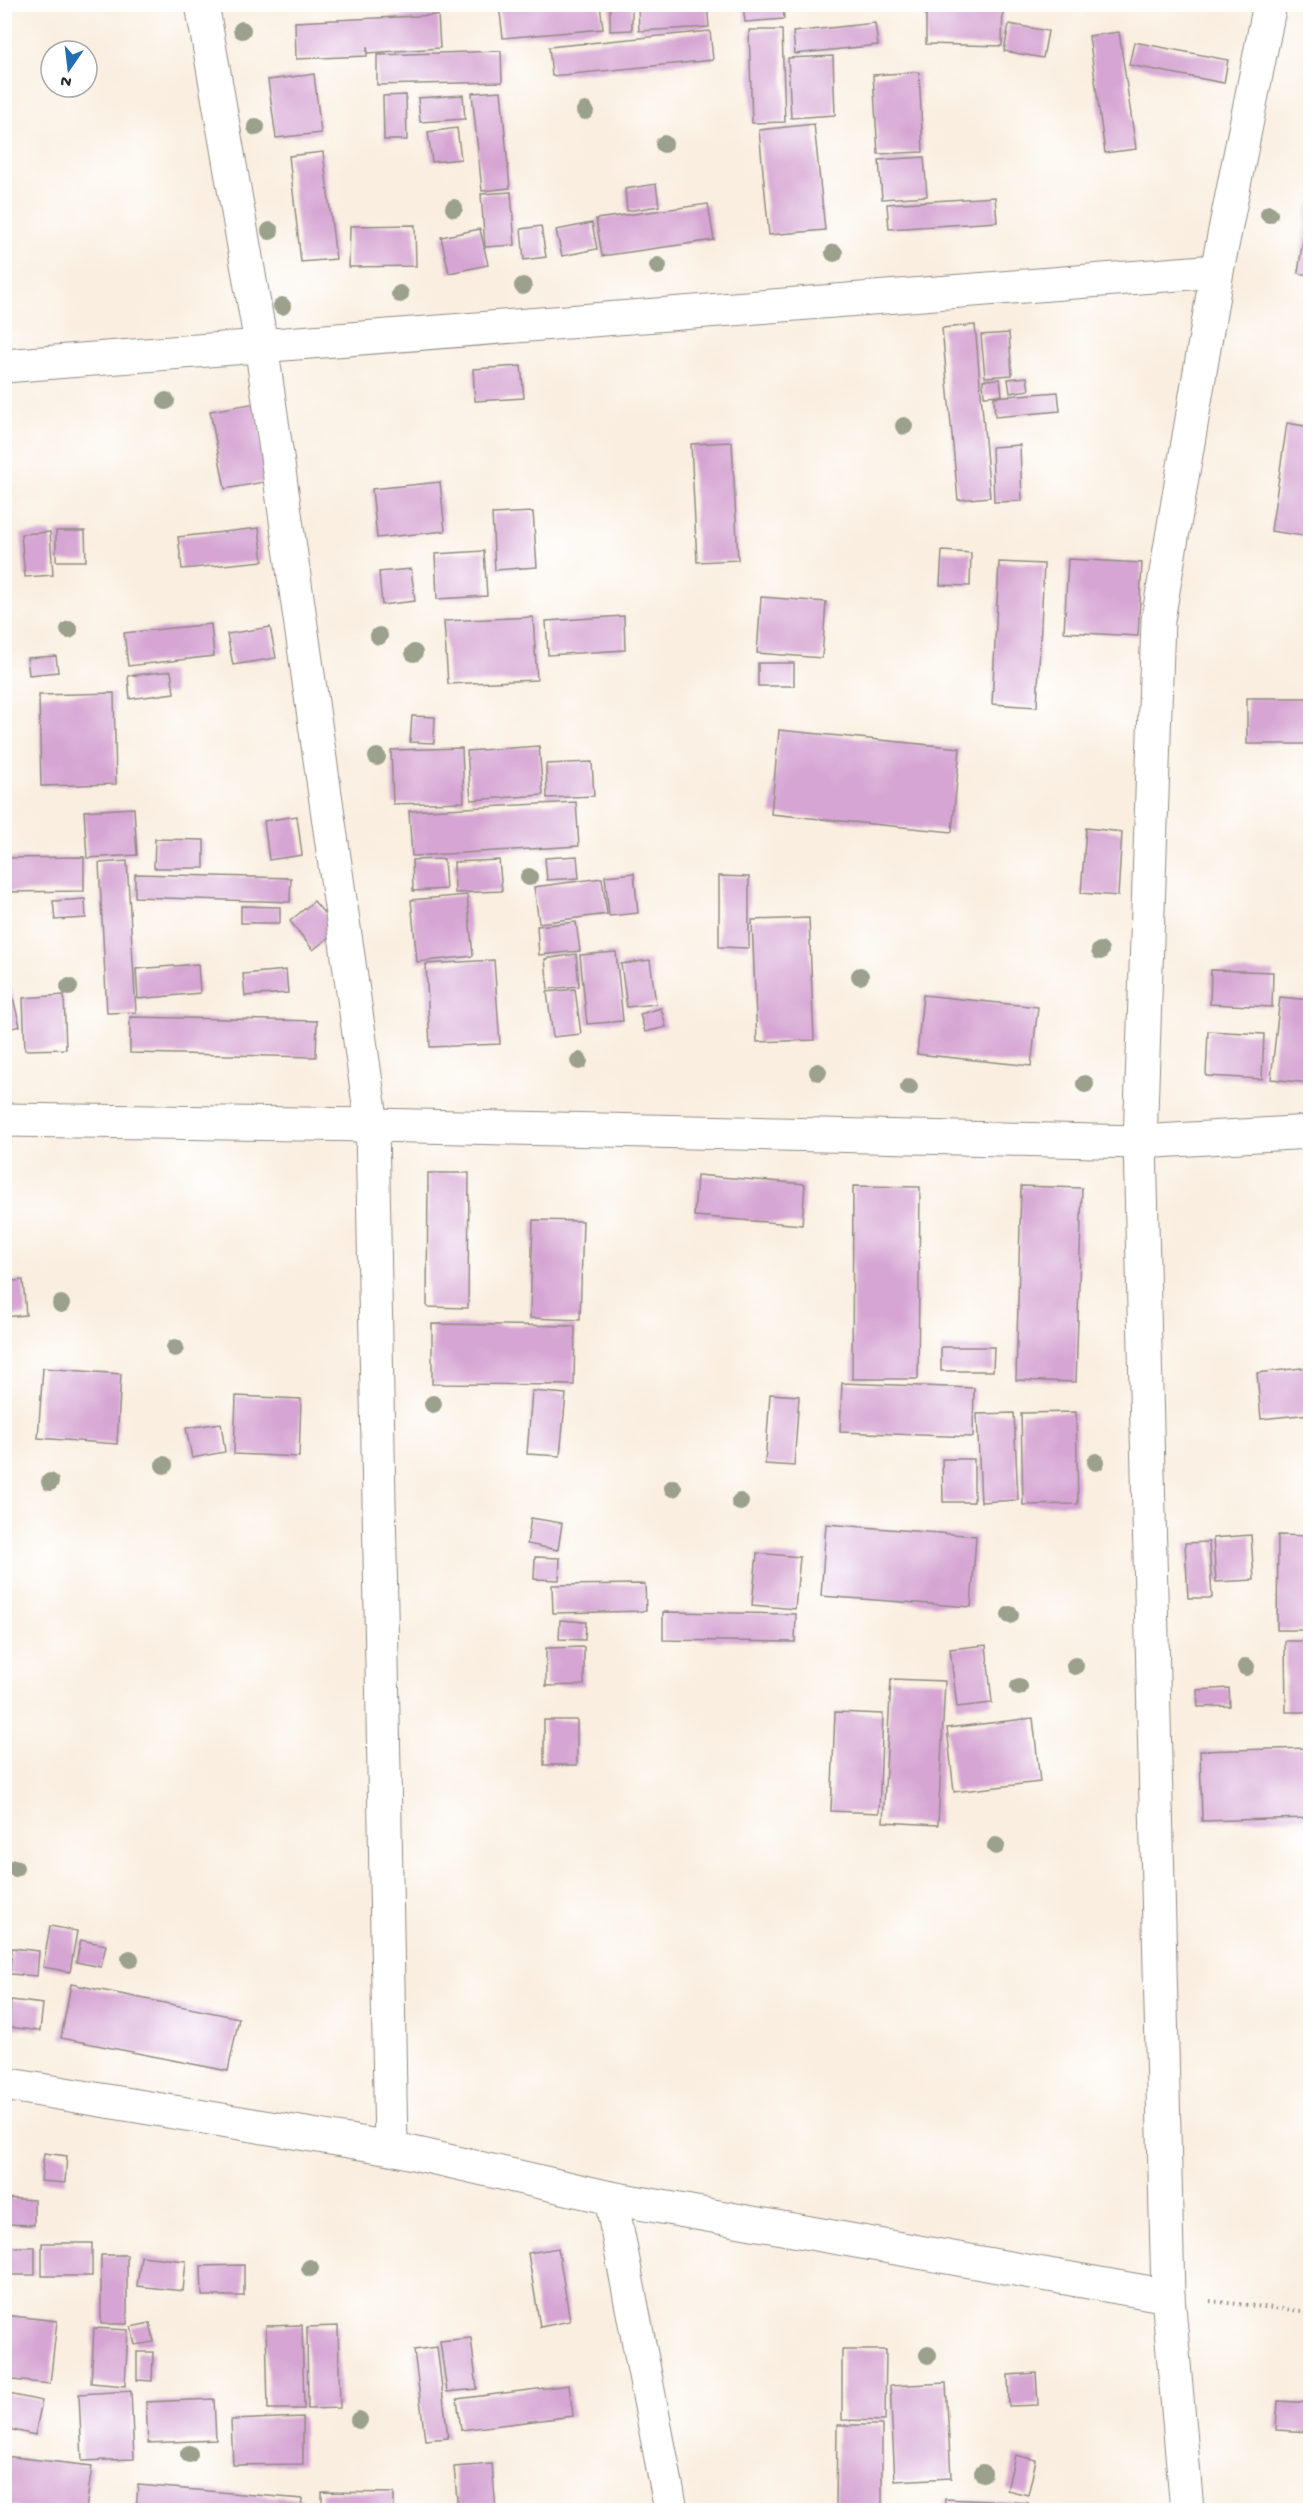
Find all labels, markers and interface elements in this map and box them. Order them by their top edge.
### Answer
north arrow [39,39,99,99]
text: N [58,70,74,91]

